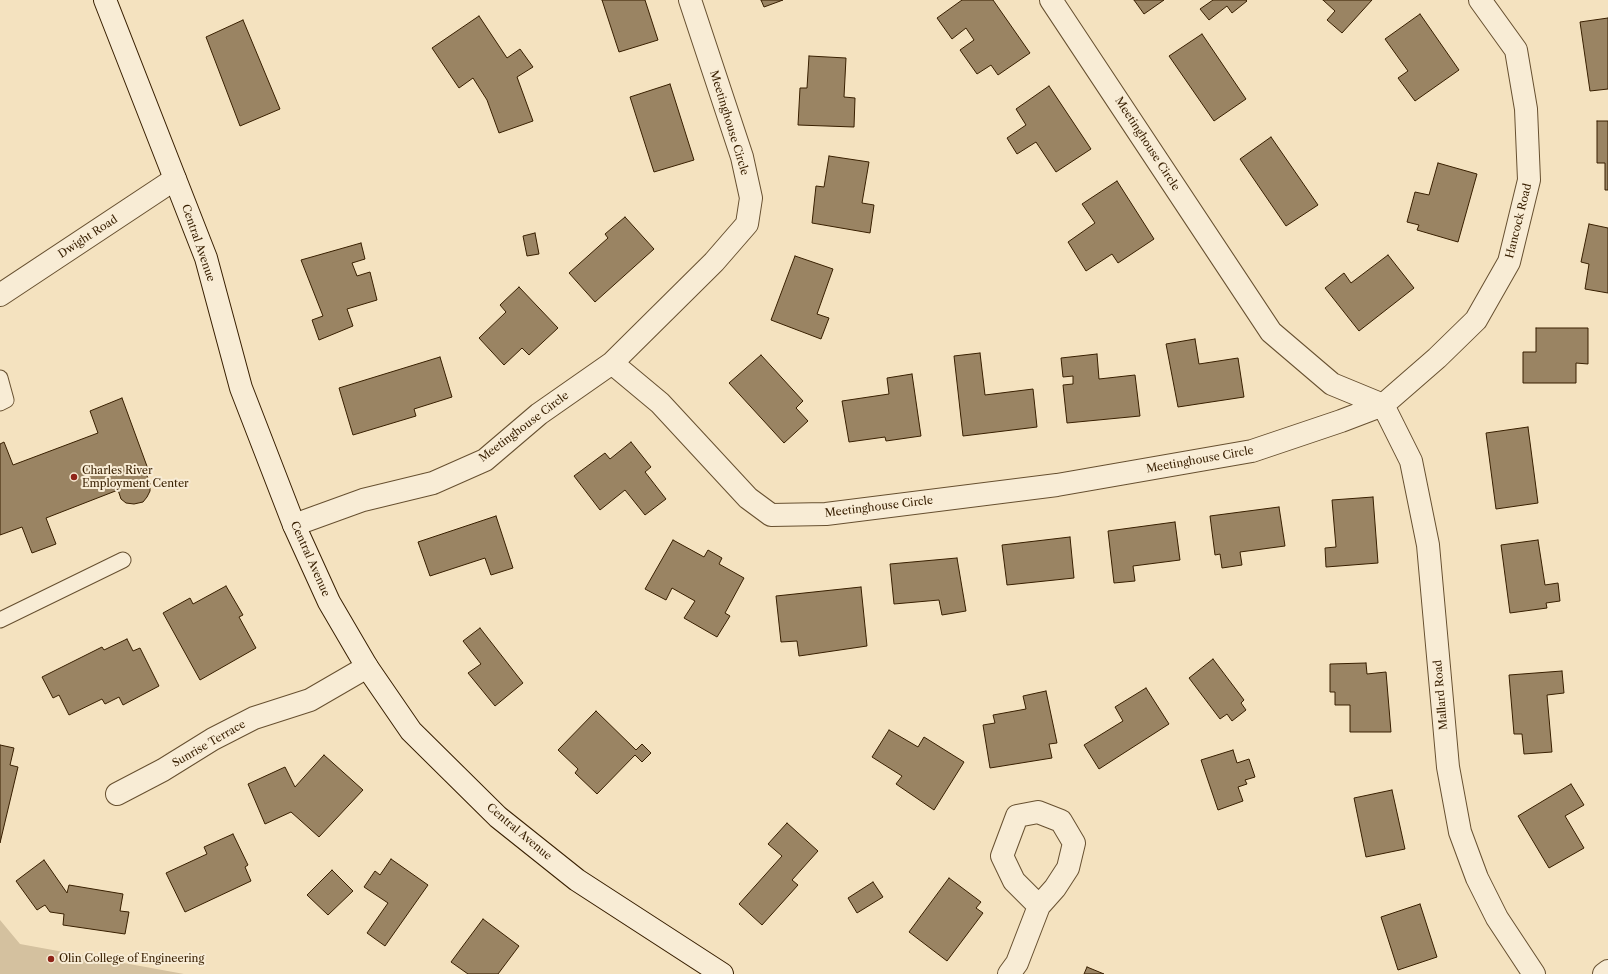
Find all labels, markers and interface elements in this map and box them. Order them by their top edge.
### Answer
street label: Meetinghouse Circle [707,69,751,177]
street label: Meetinghouse Circle [1112,95,1182,193]
street label: Hancock Road [1503,182,1535,260]
street label: Central Avenue [179,203,217,283]
street label: Dwight Road [56,213,120,261]
street label: Meetinghouse Circle [477,389,571,465]
street label: Meetinghouse Circle [1145,444,1255,476]
place label: Charles River Employment Center [82,464,189,490]
marker: Charles River Employment Center [69,472,79,482]
street label: Meetinghouse Circle [824,494,934,520]
street label: Central Avenue [287,519,333,599]
street label: Mallard Road [1431,659,1451,731]
street label: Sunrise Terrace [170,718,248,770]
street label: Central Avenue [484,801,554,863]
place label: Olin College of Engineering [59,952,204,966]
marker: Olin College of Engineering [46,954,56,964]

